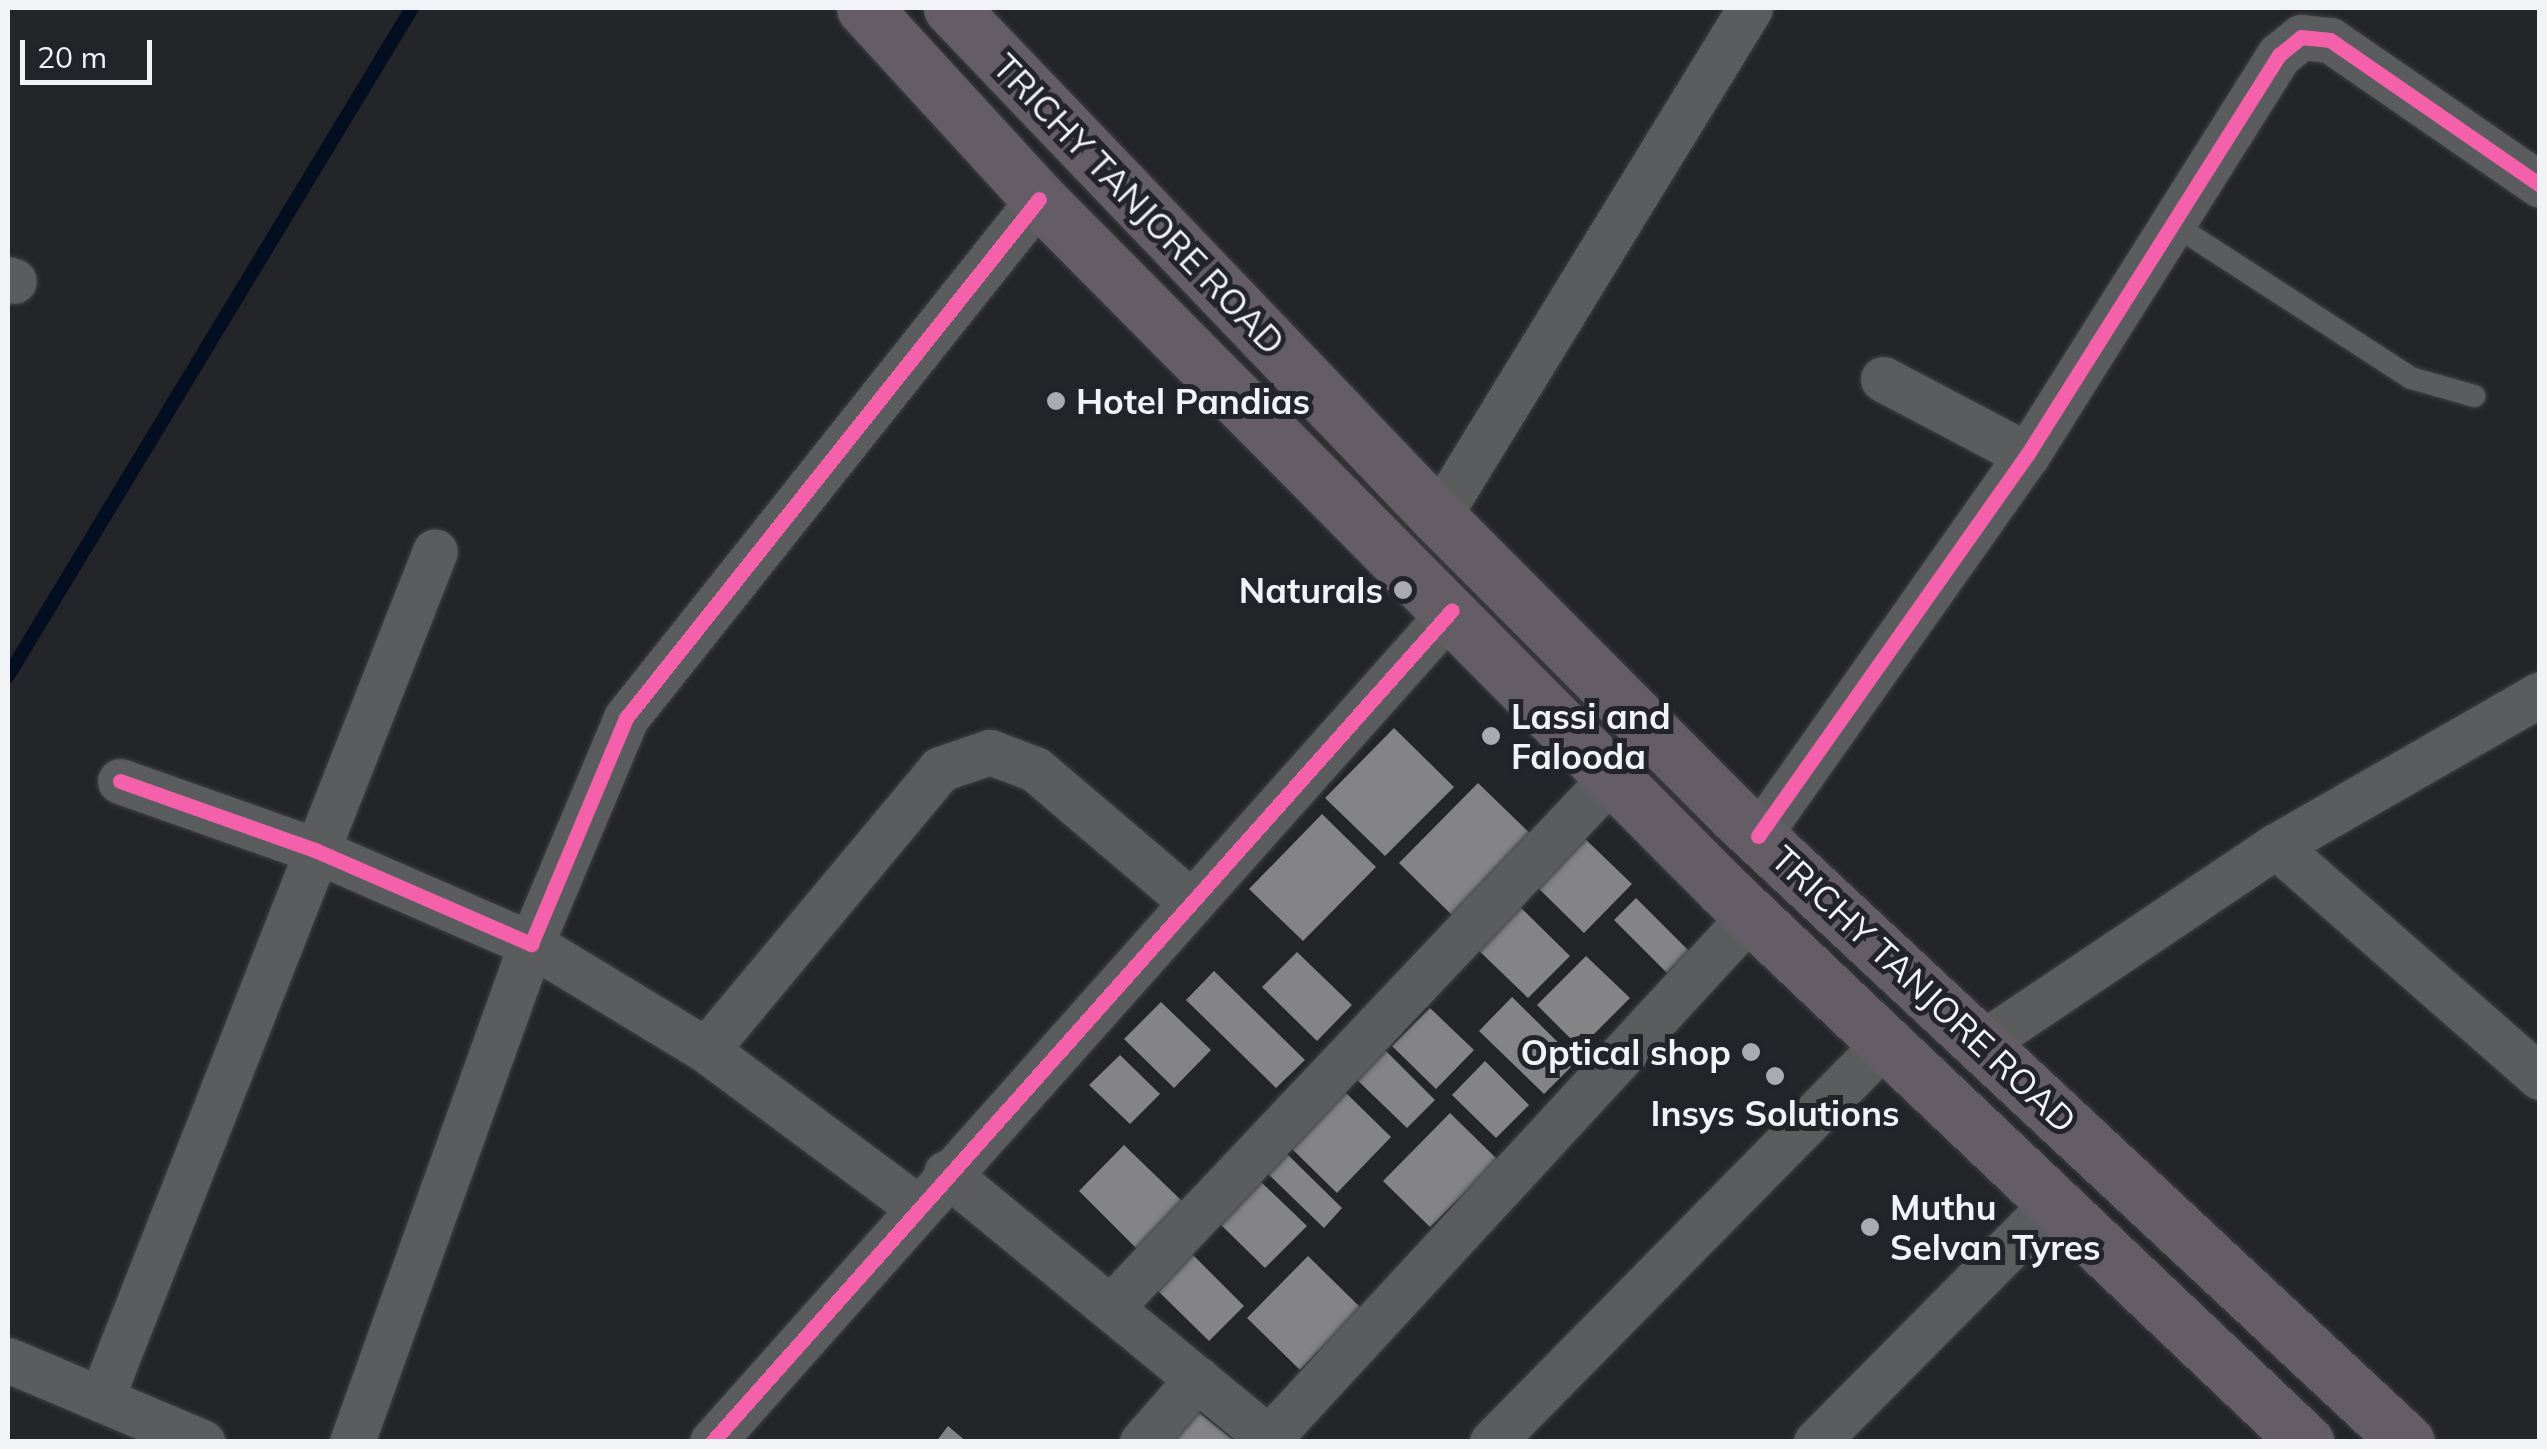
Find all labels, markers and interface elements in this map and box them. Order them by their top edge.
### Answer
scale bar [25,20,158,82]
text: 20 m [37,38,107,76]
street label: TRICHY TANJORE ROAD [985,45,1293,363]
place label: Hotel Pandias [1076,380,1310,422]
marker: Hotel Pandias [1045,390,1067,412]
place label: Naturals [1239,569,1383,611]
marker: Naturals [1392,579,1414,601]
place label: Lassi and Falooda [1511,695,1671,777]
marker: Lassi and Falooda [1480,725,1502,747]
street label: TRICHY TANJORE ROAD [1763,837,2085,1141]
place label: Optical shop [1521,1031,1731,1073]
marker: Optical shop [1740,1041,1762,1063]
marker: Insys Solutions [1764,1065,1786,1087]
place label: Insys Solutions [1650,1092,1900,1134]
place label: Muthu Selvan Tyres [1890,1186,2100,1268]
marker: Muthu Selvan Tyres [1859,1216,1881,1238]

